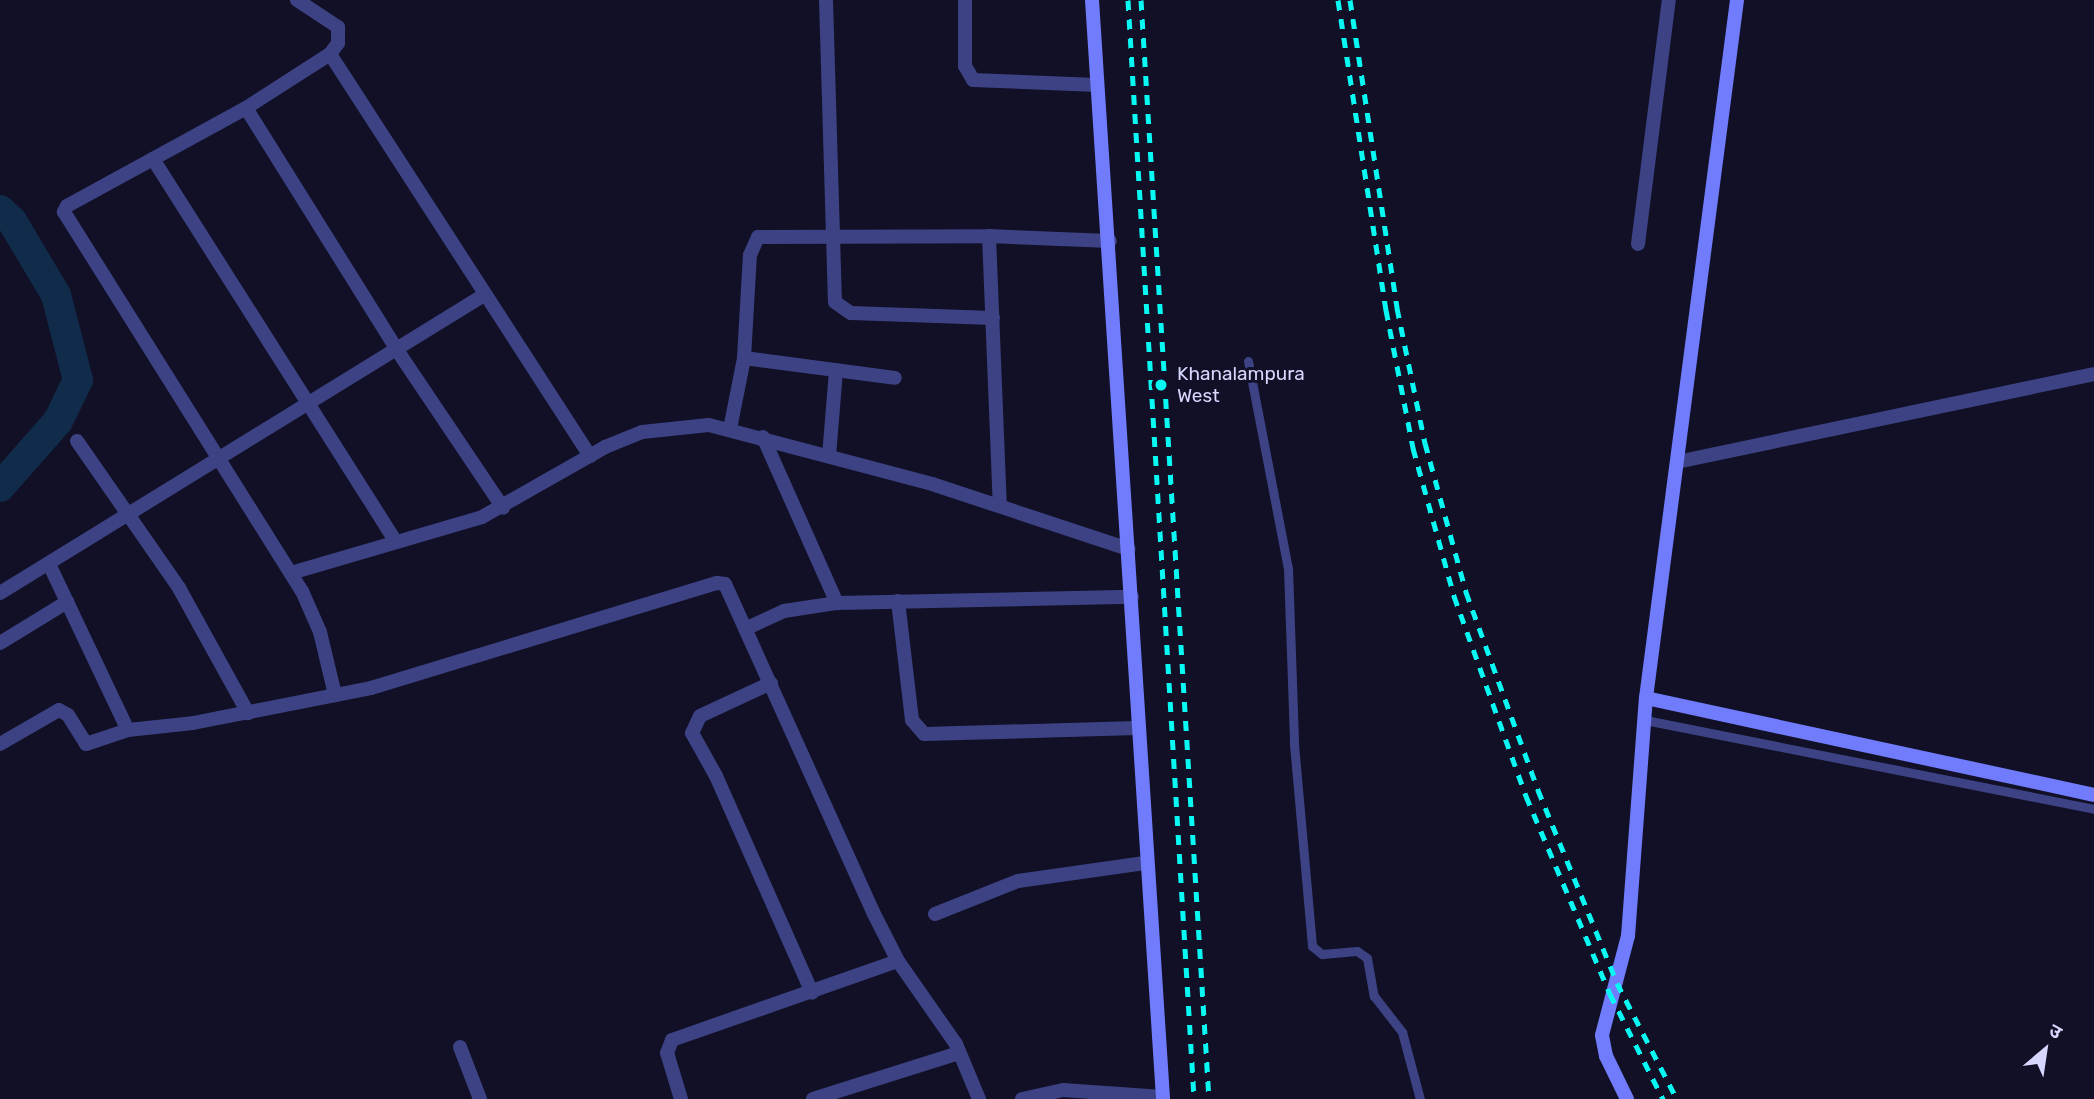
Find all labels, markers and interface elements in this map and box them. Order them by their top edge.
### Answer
place label: Khanalampura West [1177,363,1305,407]
marker: Khanalampura West [1151,375,1171,395]
north arrow [2010,1015,2080,1085]
text: उ [2045,1018,2066,1044]

